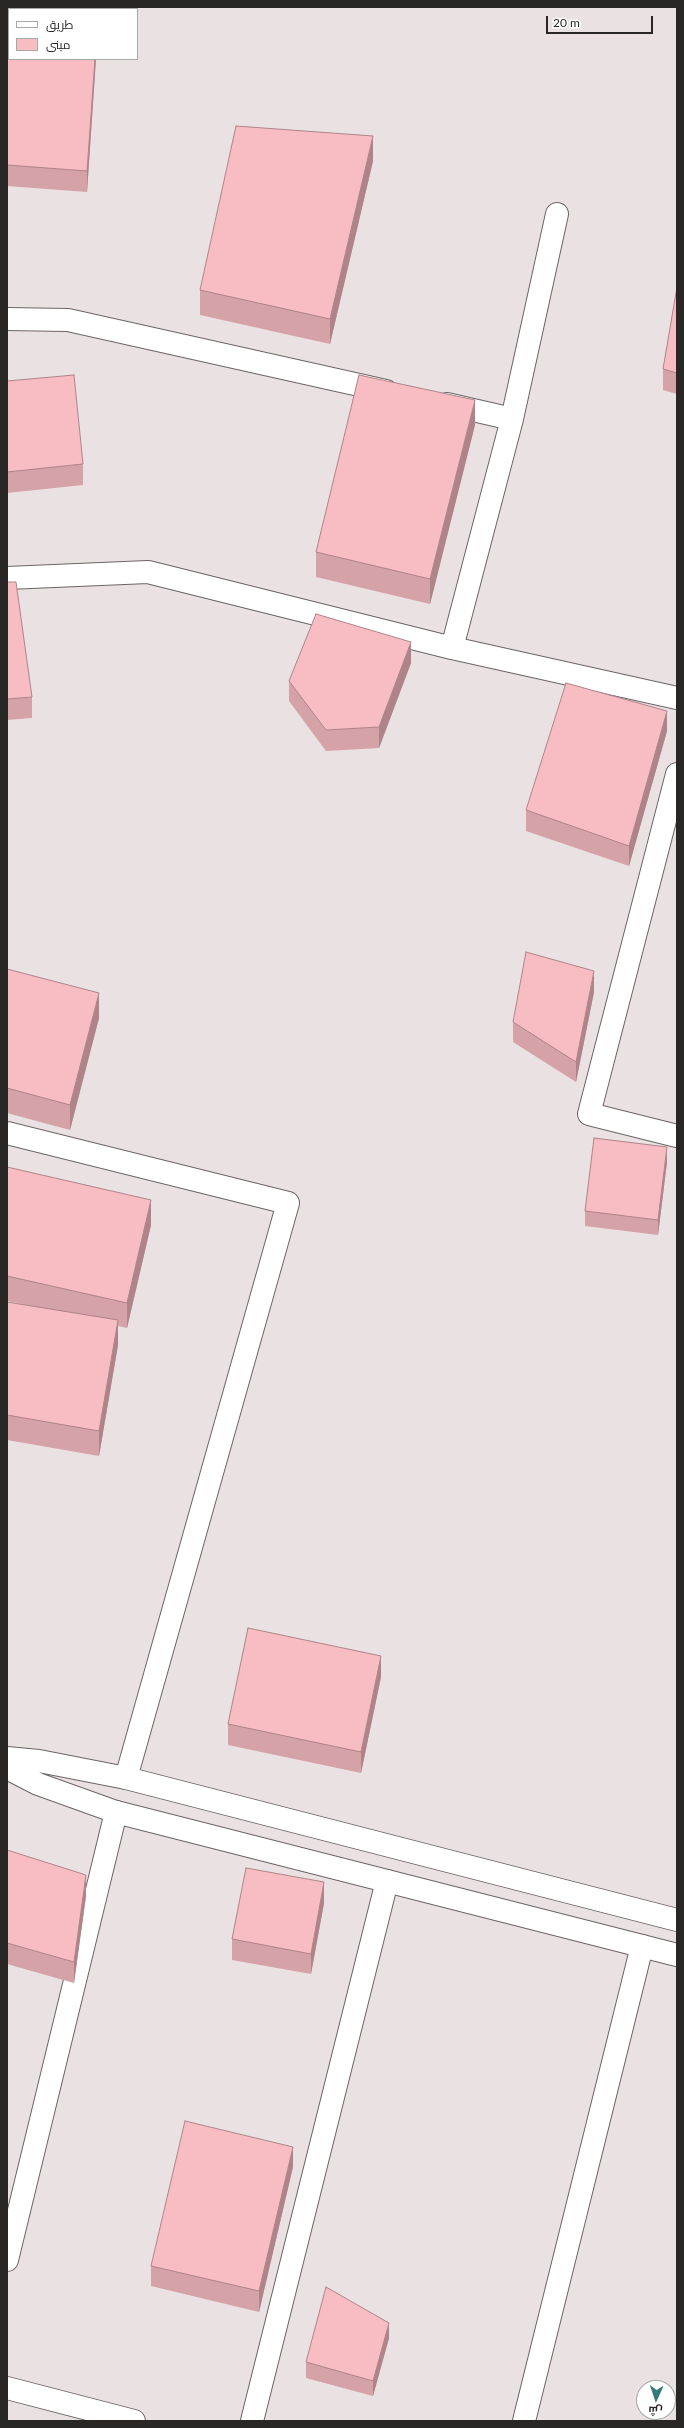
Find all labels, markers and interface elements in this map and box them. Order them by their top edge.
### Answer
legend [8,8,138,60]
scale bar [548,8,655,34]
text: 20 m [553,15,580,30]
text: طريق [46,17,73,32]
text: مبنى [46,37,71,52]
north arrow [636,2380,676,2420]
text: ش [648,2405,663,2418]

